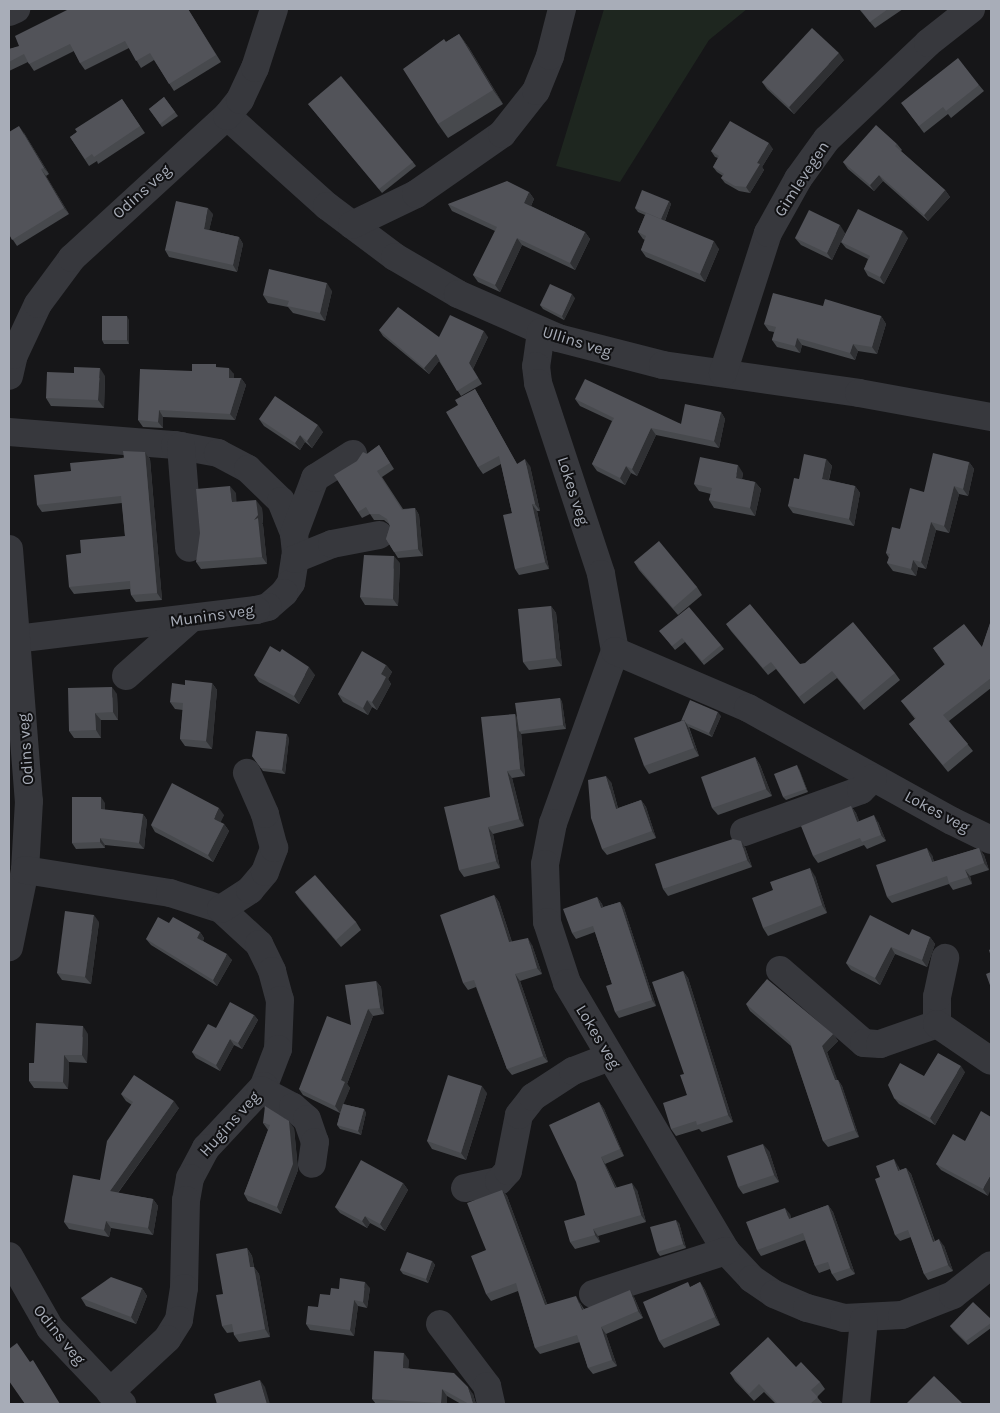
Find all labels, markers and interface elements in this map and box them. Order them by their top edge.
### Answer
street label: Gimlevegen [771,138,833,220]
street label: Odins veg [109,161,175,223]
street label: Ullins veg [540,322,614,362]
street label: Lokes veg [553,454,593,528]
street label: Munins veg [169,601,255,631]
street label: Odins veg [14,713,38,785]
street label: Lokes veg [901,787,973,837]
street label: Lokes veg [571,1002,625,1072]
street label: Hugins veg [196,1087,264,1161]
street label: Odins veg [29,1301,89,1369]

